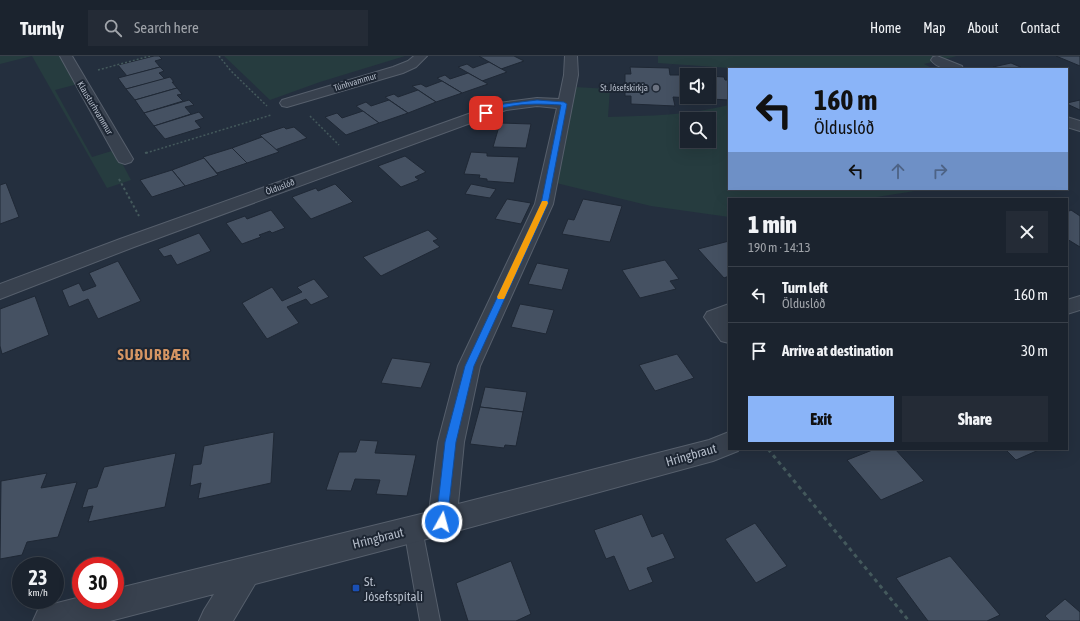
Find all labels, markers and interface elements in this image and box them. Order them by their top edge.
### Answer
search box [88,10,368,46]
text: Turnly [20,17,64,39]
icon: search [102,17,124,39]
text: Search here [134,19,199,36]
text: Home [870,20,901,36]
text: Map [923,20,946,36]
text: About [968,20,999,36]
text: Contact [1021,20,1060,36]
map controls [680,68,716,148]
button: sound [680,68,716,104]
street label: Túnhvammur [332,71,378,93]
street label: Klausturhvammur [75,80,115,137]
place label: St. Jósefskirkja [600,83,648,93]
marker: St. Jósefskirkja [651,83,661,93]
icon: left [748,84,800,136]
text: 160 m [814,84,877,116]
pin [469,96,503,130]
icon: arrive [475,102,497,124]
button: search [680,112,716,148]
text: Ölduslóð [814,117,874,138]
icon: left [845,160,867,182]
icon: ahead [887,160,909,182]
icon: right [929,160,951,182]
street label: Ölduslóð [264,177,296,197]
text: 1 min [748,211,797,238]
button: close [1006,211,1048,253]
text: 190 m · 14:13 [748,240,811,255]
text: Turn left [782,279,828,296]
icon: left [748,284,770,306]
text: 160 m [1014,286,1048,303]
text: Ölduslóð [782,296,825,311]
icon: arrive [748,340,770,362]
text: Arrive at destination [782,342,893,359]
text: 30 m [1021,342,1048,359]
district label: SUÐURBÆR [118,346,190,363]
button: Exit [748,396,894,442]
button: Share [902,396,1048,442]
street label: Hringbraut [664,441,718,469]
position arrow [421,501,463,543]
street label: Hringbraut [351,524,405,552]
speed limit sign: 30 [72,557,124,609]
text: 23 [29,566,47,589]
place label: St. Jósefsspítali [364,574,423,604]
marker: St. Jósefsspítali [351,583,361,593]
text: km/h [28,587,48,598]

